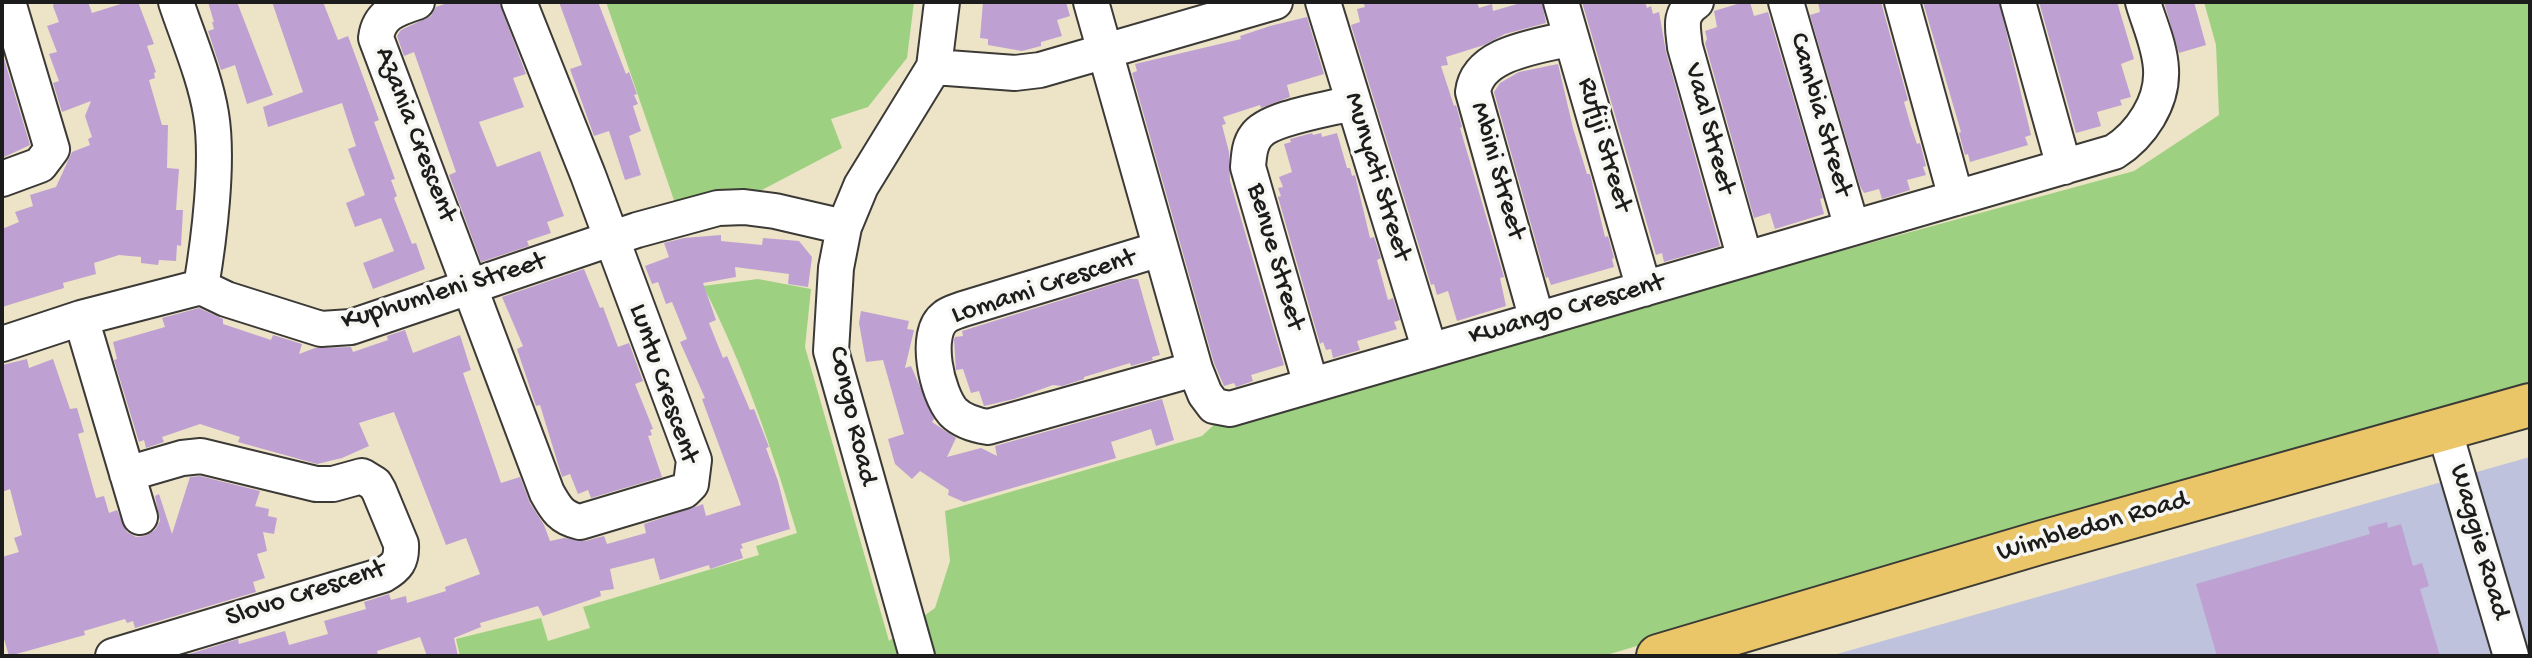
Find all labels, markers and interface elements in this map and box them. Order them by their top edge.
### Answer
street label: Cambia Street [1780,29,1858,201]
street label: Azania Crescent [365,43,463,227]
street label: Vaal Street [1674,60,1742,198]
street label: Rufiji Street [1568,74,1638,216]
street label: Munyati Street [1334,89,1418,265]
street label: Mbini Street [1460,99,1532,243]
street label: Benue Street [1237,180,1311,334]
street label: Lomami Crescent [948,242,1140,334]
street label: Kuphumleni Street [338,246,550,340]
street label: Kwango Crescent [1465,267,1669,355]
street label: Luntu Crescent [619,300,705,468]
street label: Congo Road [819,343,883,489]
street label: Waggie Road [2440,461,2516,623]
street label: Wimbledon Road [1994,485,2192,571]
street label: Slovo Crescent [222,553,390,637]

